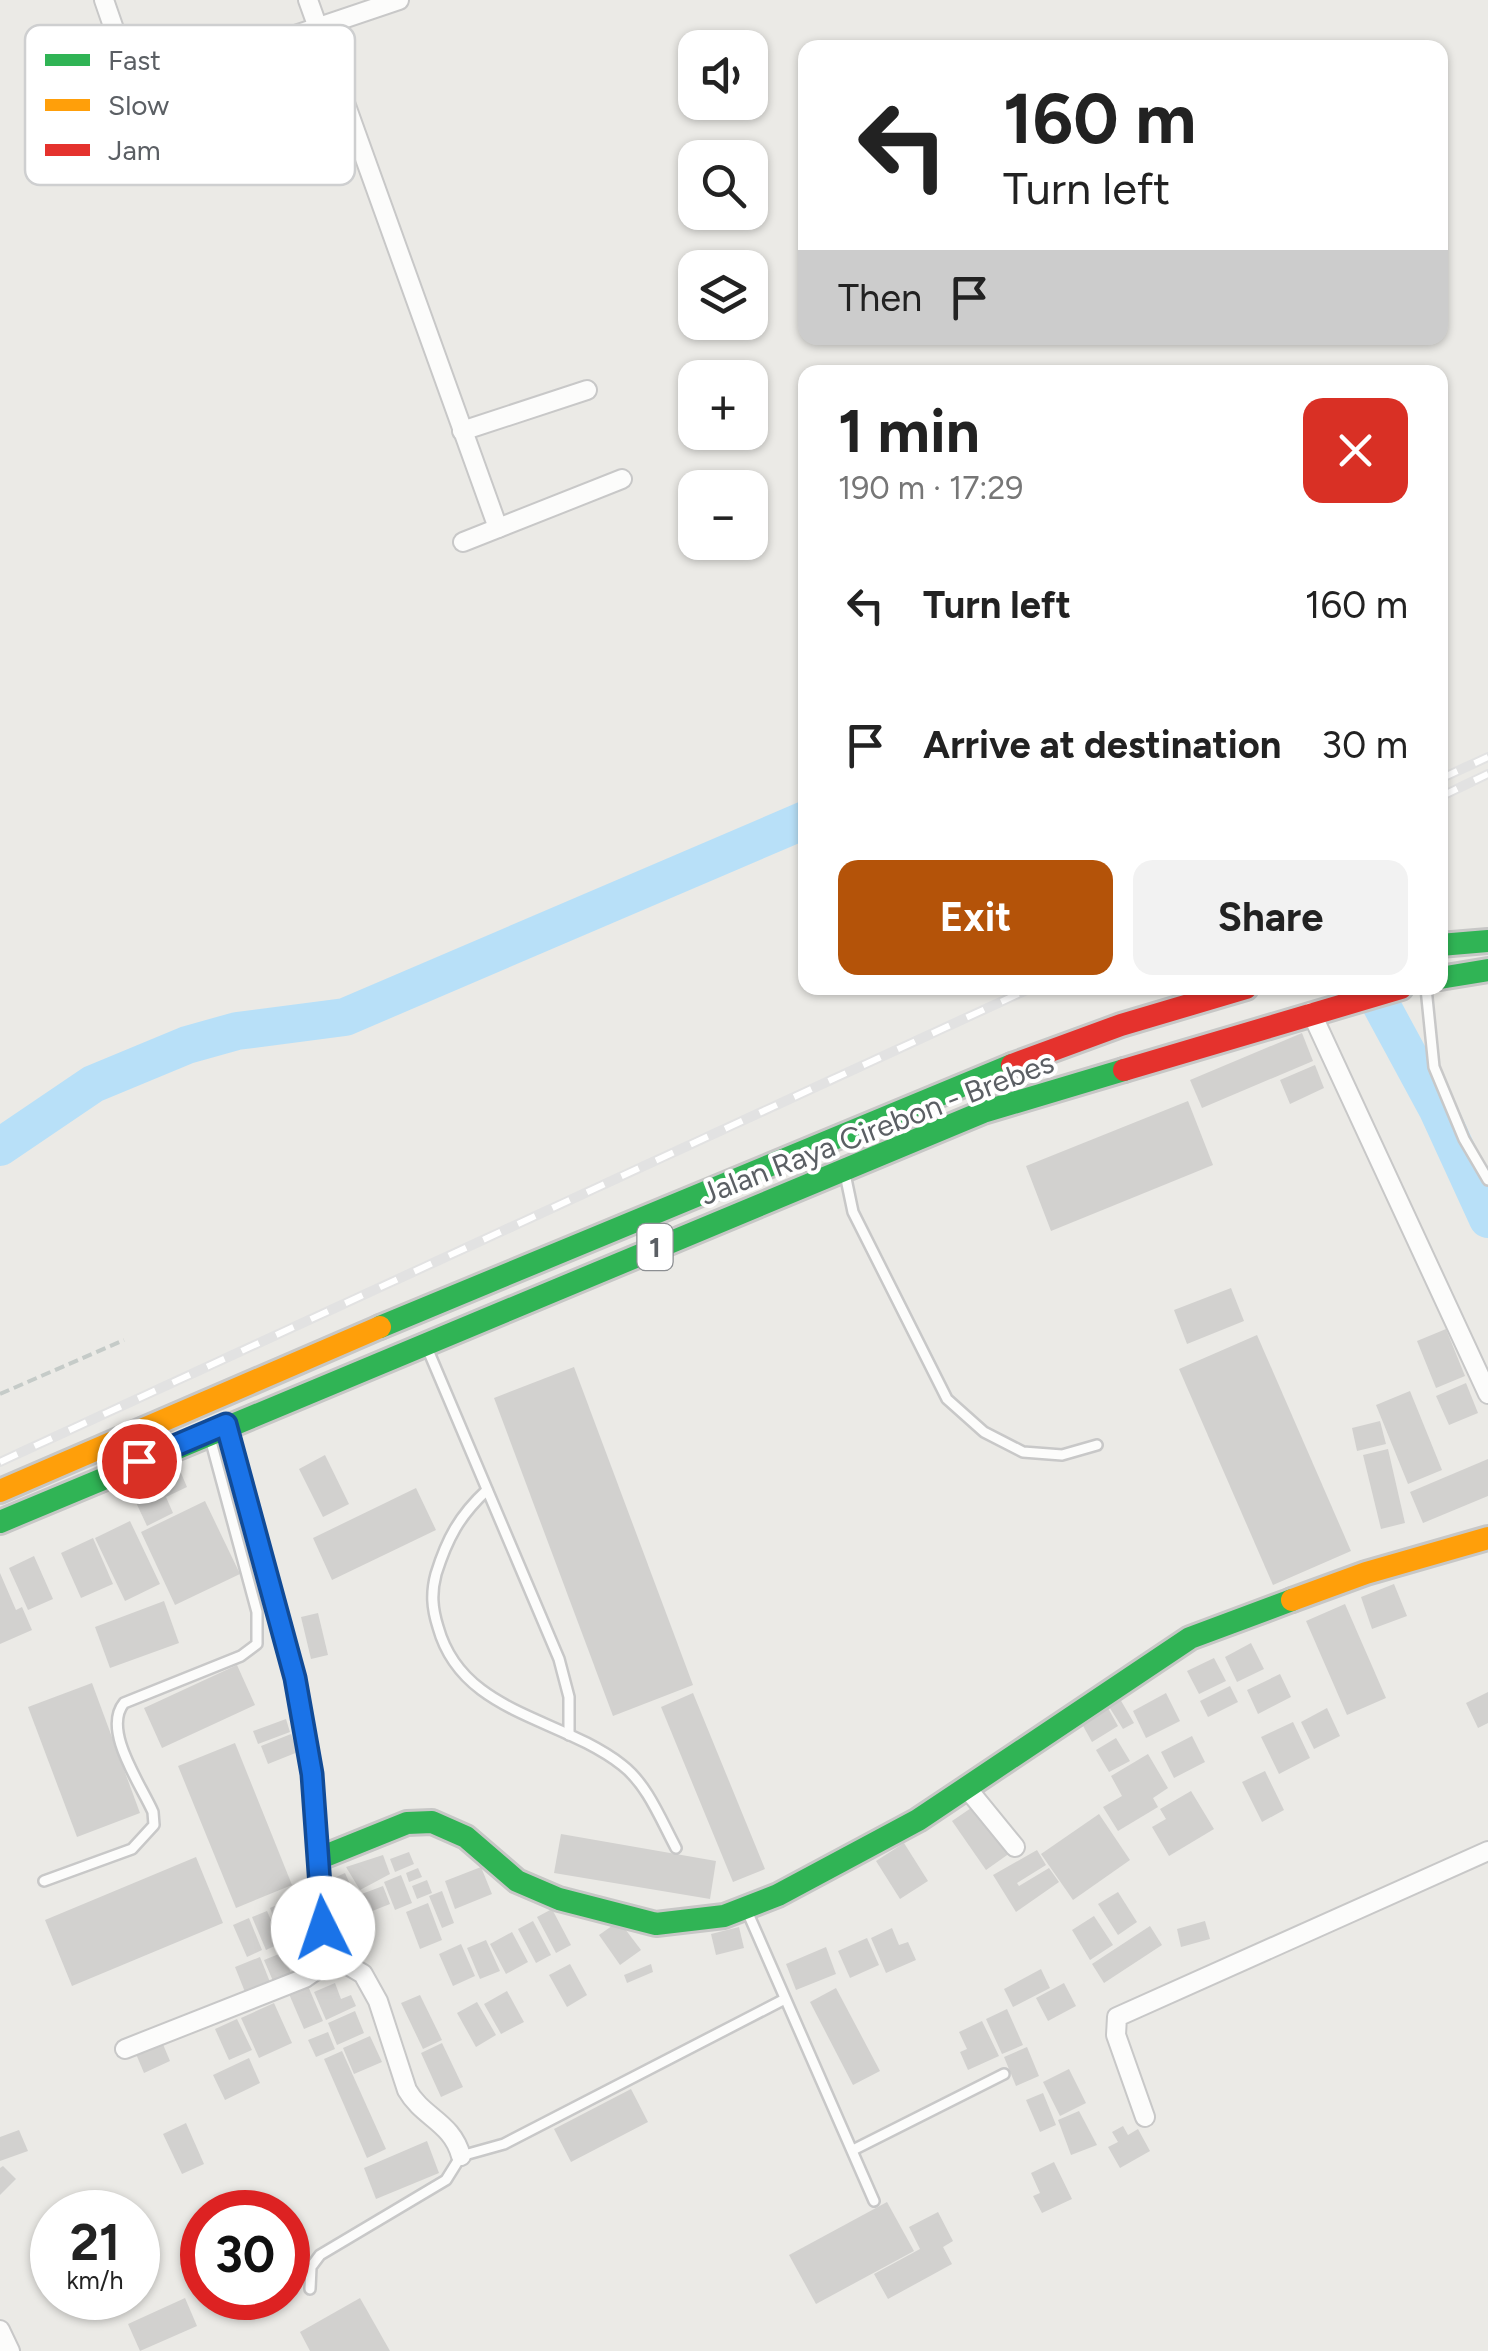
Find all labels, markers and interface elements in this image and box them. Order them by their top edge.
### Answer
legend [25,25,355,185]
map controls [678,30,768,560]
button: sound [678,30,768,120]
text: Fast [108,43,161,77]
text: 160 m [1003,76,1196,161]
icon: left [838,80,968,210]
text: Slow [108,88,169,122]
text: Jam [108,133,161,167]
button: search [678,140,768,230]
text: Turn left [1003,161,1170,215]
button: layers [678,250,768,340]
icon: arrive [942,270,997,325]
text: Then [838,275,922,321]
button: + [678,360,768,450]
text: 1 min [838,395,980,467]
button: close [1303,398,1408,503]
text: 190 m · 17:29 [838,469,1023,507]
button: − [678,470,768,560]
icon: left [838,578,893,633]
text: Turn left [923,582,1071,628]
text: 160 m [1305,582,1408,628]
icon: arrive [838,718,893,773]
text: Arrive at destination [923,722,1281,768]
text: 30 m [1321,722,1408,768]
button: Exit [838,860,1113,975]
button: Share [1133,860,1408,975]
street label: Jalan Raya Cirebon - Brebes [695,1043,1059,1213]
road number: 1 [638,1224,672,1270]
pin [97,1419,182,1504]
icon: arrive [112,1434,167,1489]
position arrow [271,1876,375,1980]
speed limit sign: 30 [180,2190,310,2320]
text: 21 [70,2212,120,2273]
text: km/h [66,2265,124,2295]

